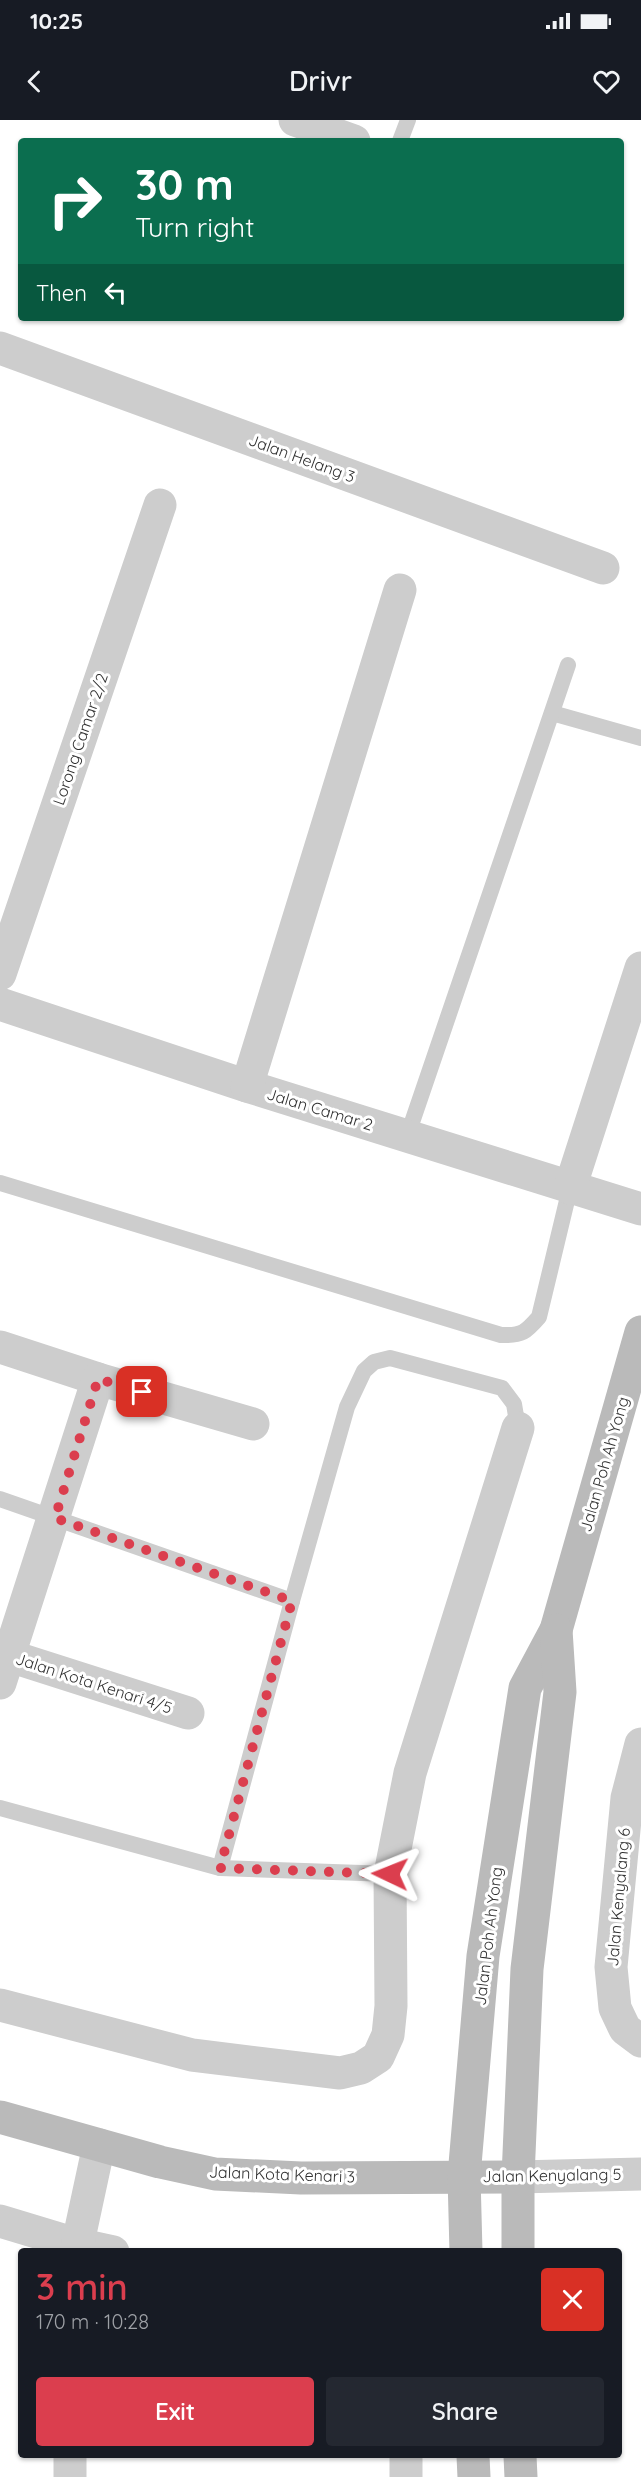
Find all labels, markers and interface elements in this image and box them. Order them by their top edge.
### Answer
text: 10:25 [30,7,83,35]
text: Drivr [289,64,352,98]
icon: back [18,65,51,98]
icon: heart [590,65,623,98]
text: 30 m [135,158,234,211]
icon: right [36,162,114,240]
text: Turn right [135,210,254,244]
icon: left [99,276,132,309]
text: Then [36,279,87,307]
street label: Jalan Helang 3 [246,429,358,487]
street label: Lorong Camar 2/2 [48,670,112,808]
street label: Jalan Camar 2 [265,1083,375,1135]
pin [116,1366,167,1417]
icon: arrive [125,1375,158,1408]
street label: Jalan Poh Ah Yong [575,1394,633,1534]
street label: Jalan Kota Kenari 4/5 [13,1648,175,1718]
street label: Jalan Kenyalang 6 [602,1827,634,1967]
position arrow [358,1842,422,1906]
street label: Jalan Poh Ah Yong [470,1866,506,2006]
street label: Jalan Kota Kenari 3 [209,2161,355,2187]
street label: Jalan Kenyalang 5 [482,2164,622,2186]
text: 3 min [36,2264,128,2309]
button: close [541,2268,604,2331]
text: 170 m · 10:28 [36,2309,149,2334]
button: Exit [36,2377,314,2446]
button: Share [326,2377,604,2446]

